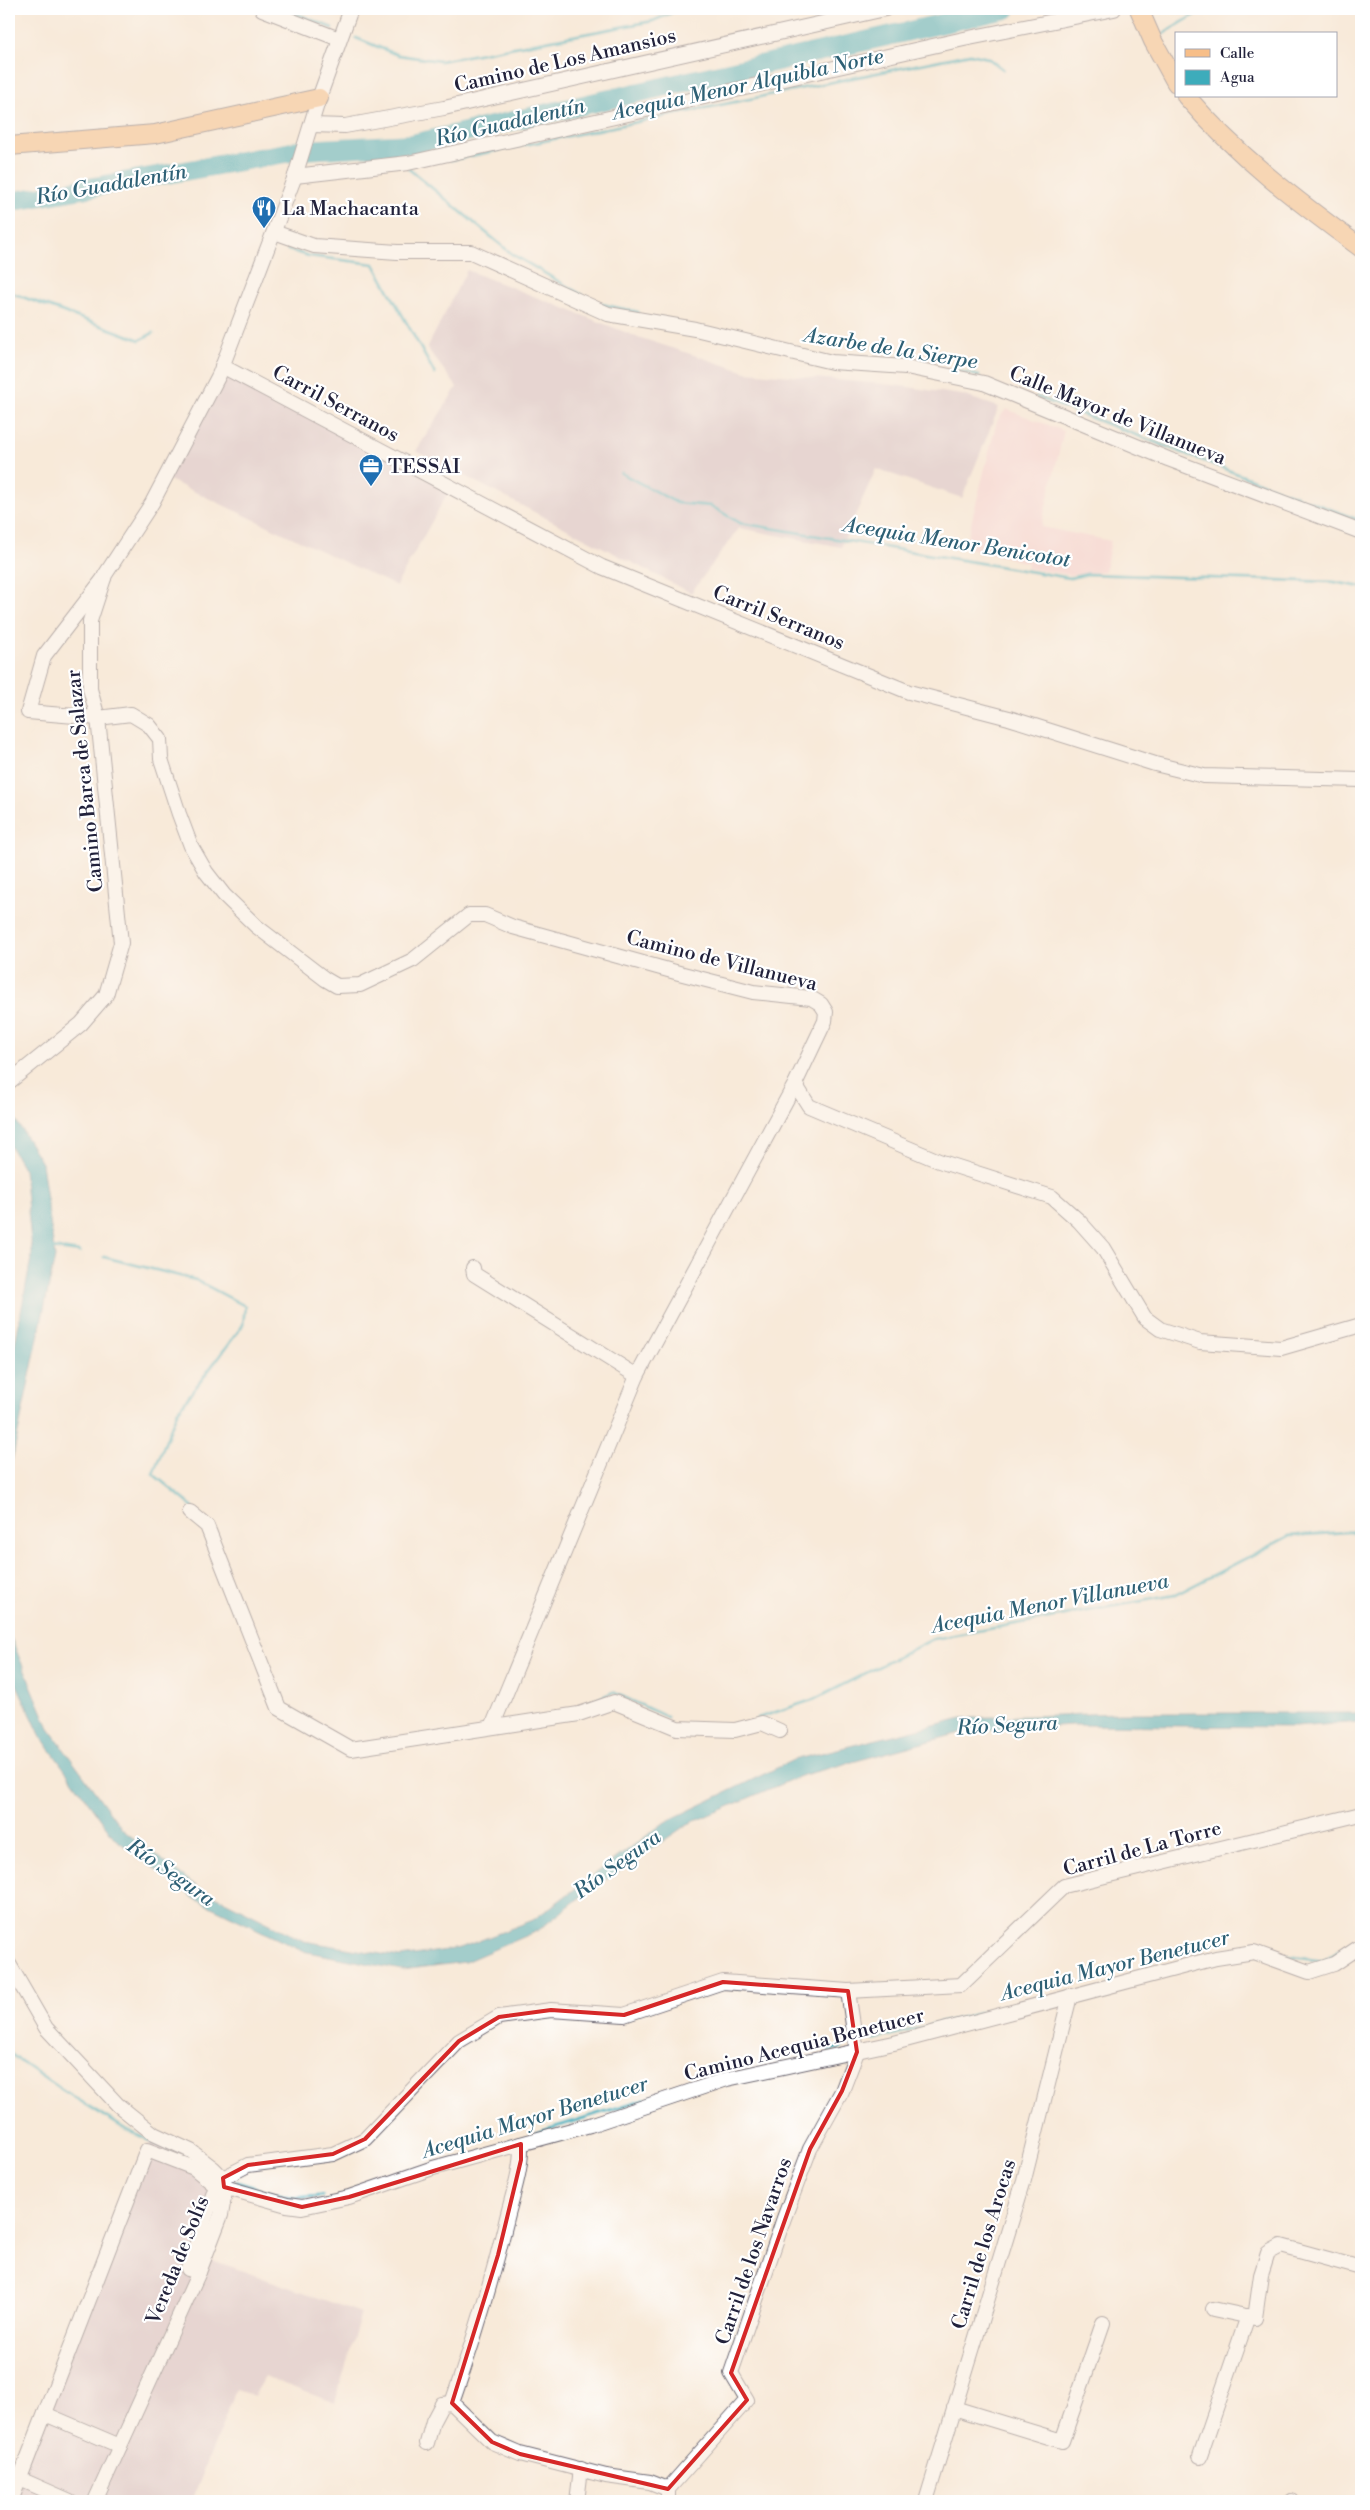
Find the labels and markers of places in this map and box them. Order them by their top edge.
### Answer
restaurant icon: La Machacanta [251,195,277,229]
place label: La Machacanta [282,197,420,222]
office icon: TESSAI [358,453,384,487]
place label: TESSAI [388,455,461,480]

